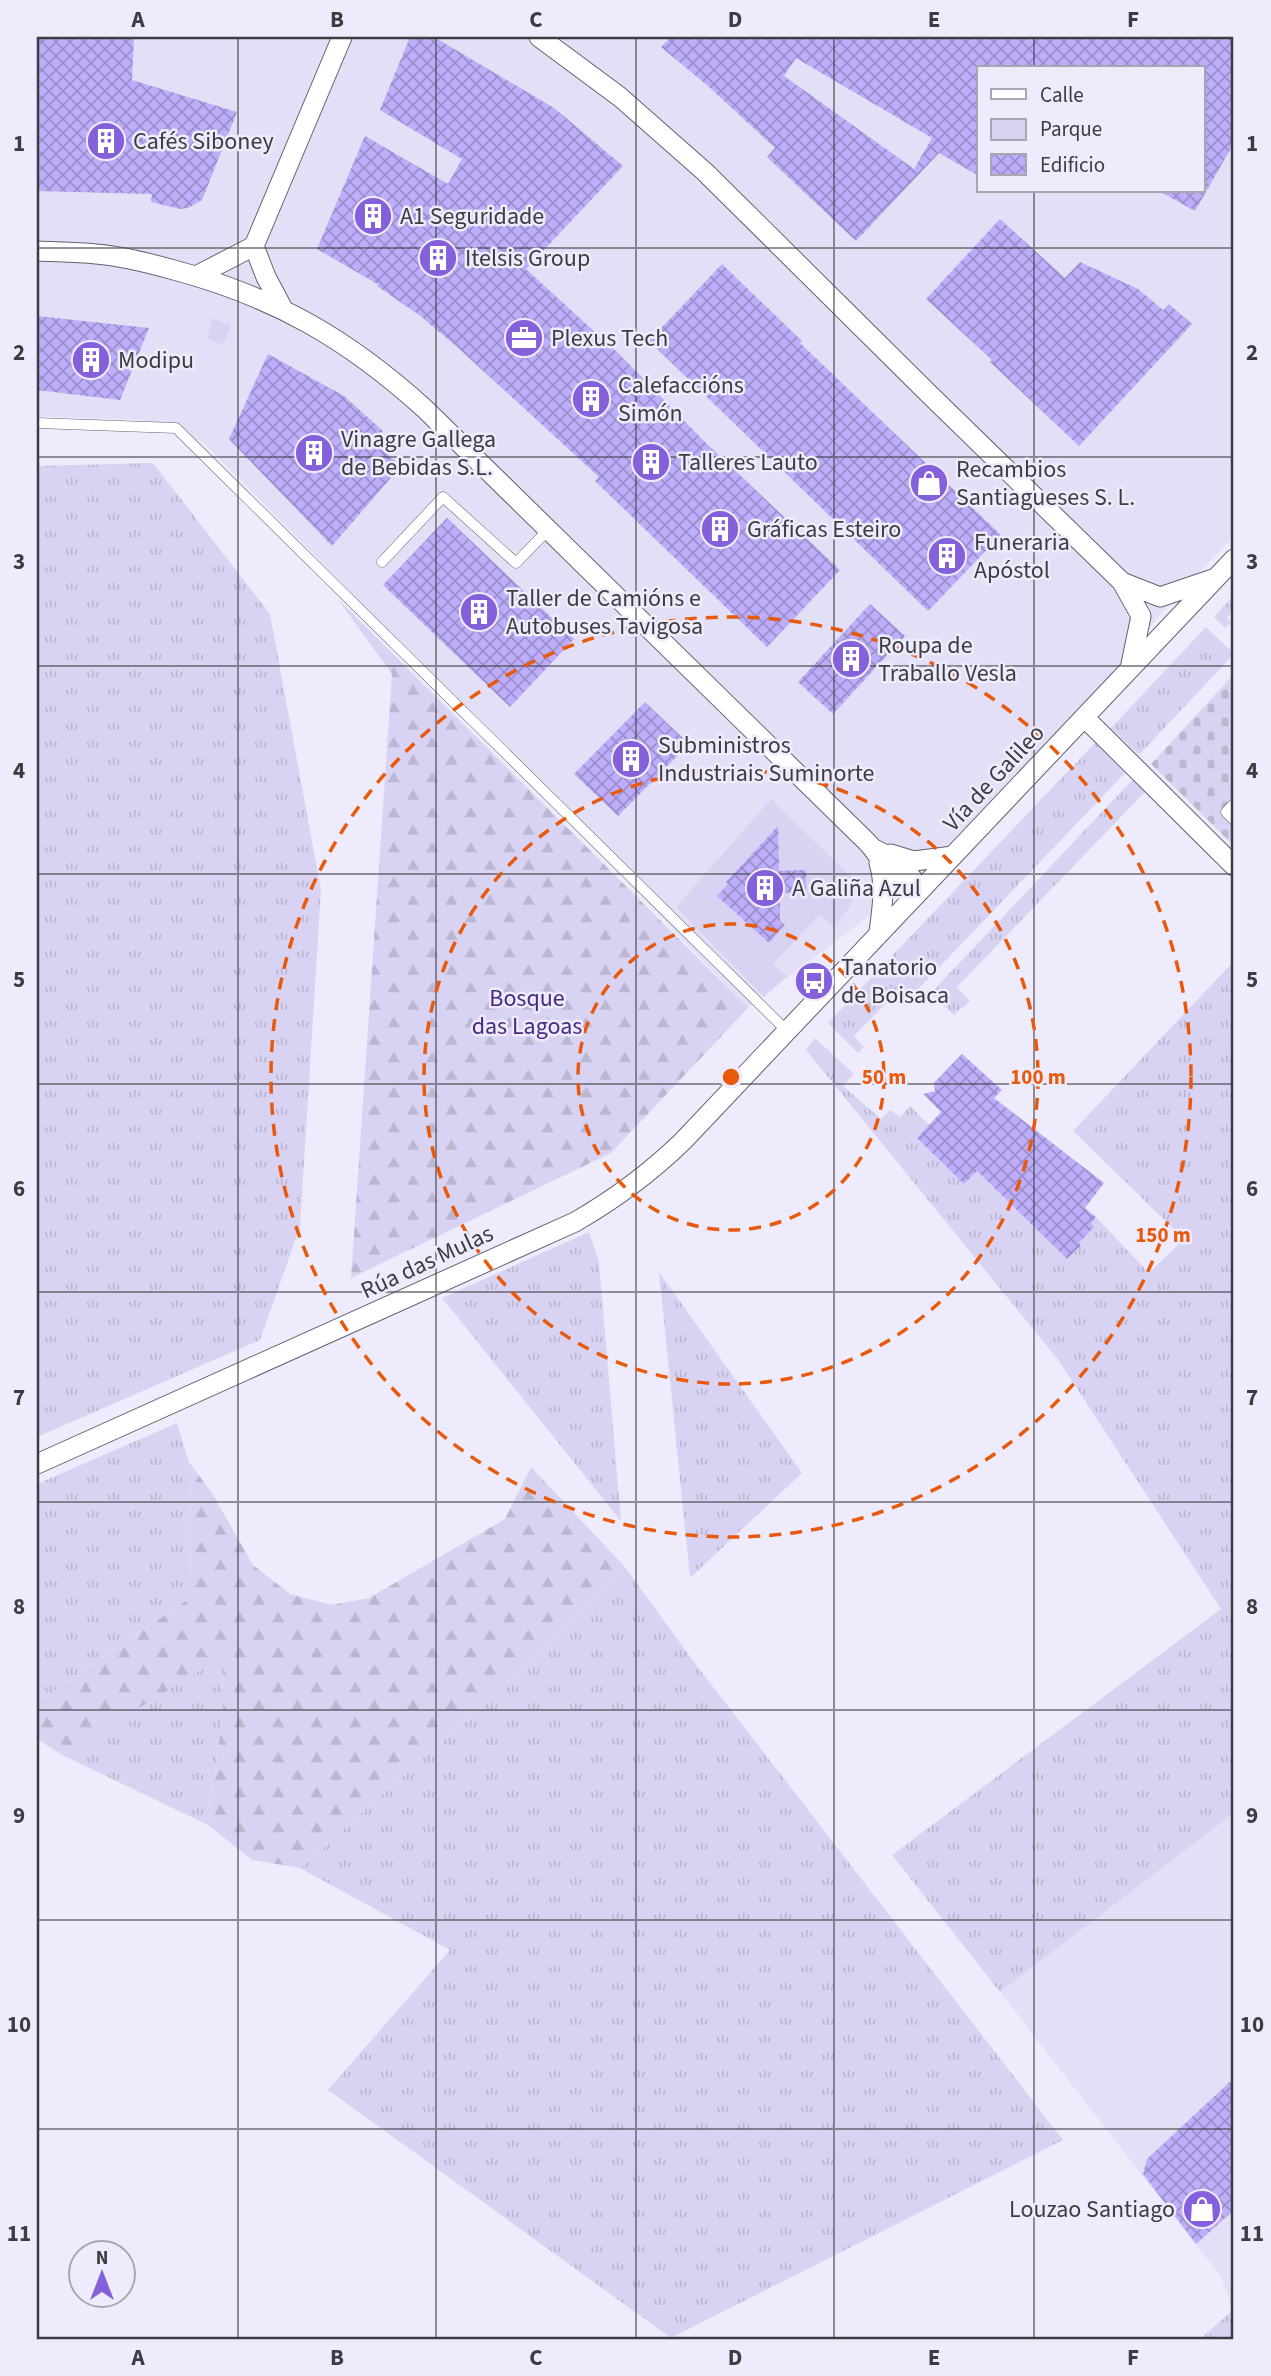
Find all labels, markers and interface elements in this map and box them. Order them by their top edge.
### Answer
text: A [130,3,145,36]
text: B [330,3,344,36]
text: C [529,3,543,36]
text: D [728,3,742,36]
text: E [928,3,940,36]
text: F [1127,3,1139,36]
legend [977,66,1204,192]
text: Calle [1040,80,1084,110]
text: Parque [1040,114,1102,144]
building icon: Cafés Siboney [85,120,127,162]
place label: Cafés Siboney [133,124,274,159]
text: 1 [13,127,25,160]
text: 1 [1246,127,1258,160]
text: Edificio [1040,150,1105,180]
building icon: A1 Seguridade [352,195,394,237]
place label: A1 Seguridade [400,199,544,234]
building icon: Itelsis Group [417,237,459,279]
place label: Itelsis Group [465,241,590,276]
office icon: Plexus Tech [503,317,545,359]
place label: Plexus Tech [551,321,668,356]
text: 2 [13,336,25,369]
text: 2 [1246,336,1258,369]
building icon: Modipu [70,339,112,381]
place label: Modipu [118,343,194,378]
place label: Calefaccións Simón [618,368,744,431]
building icon: Calefaccións Simón [570,378,612,420]
place label: Vinagre Gallega de Bebidas S.L. [341,422,496,485]
building icon: Vinagre Gallega de Bebidas S.L. [293,432,335,474]
building icon: Talleres Lauto [630,441,672,483]
place label: Talleres Lauto [678,445,818,480]
place label: Recambios Santiagueses S. L. [956,452,1135,515]
shop icon: Recambios Santiagueses S. L. [908,462,950,504]
building icon: Gráficas Esteiro [699,508,741,550]
place label: Gráficas Esteiro [747,512,901,547]
place label: Funeraria Apóstol [974,525,1070,588]
building icon: Funeraria Apóstol [926,535,968,577]
text: 3 [13,545,25,578]
text: 3 [1246,545,1258,578]
place label: Taller de Camións e Autobuses Tavigosa [506,581,703,644]
building icon: Taller de Camións e Autobuses Tavigosa [458,591,500,633]
place label: Roupa de Traballo Vesla [878,628,1017,691]
building icon: Roupa de Traballo Vesla [830,638,872,680]
street label: Vía de Galileo [935,717,1053,839]
place label: Subministros Industriais Suminorte [658,728,874,791]
building icon: Subministros Industriais Suminorte [610,738,652,780]
text: 4 [13,754,25,787]
text: 4 [1246,754,1258,787]
building icon: A Galiña Azul [744,867,786,909]
place label: A Galiña Azul [792,871,921,906]
place label: Tanatorio de Boisaca [841,950,949,1013]
bus stop icon: Tanatorio de Boisaca [793,960,835,1002]
text: 5 [13,963,25,996]
text: 5 [1246,963,1258,996]
park label: Bosque das Lagoas [472,981,582,1044]
text: 50 m [862,1062,906,1092]
text: 100 m [1010,1062,1066,1092]
centre of rings [719,1065,743,1089]
text: 6 [13,1172,25,1205]
text: 6 [1246,1172,1258,1205]
street label: Rúa das Mulas [355,1216,499,1308]
text: 150 m [1135,1220,1191,1250]
text: 7 [13,1381,25,1414]
text: 7 [1246,1381,1258,1414]
text: 8 [13,1590,25,1623]
text: 8 [1246,1590,1258,1623]
text: 9 [13,1799,25,1832]
text: 9 [1246,1799,1258,1832]
text: 10 [7,2008,31,2041]
text: 10 [1240,2008,1264,2041]
shop icon: Louzao Santiago [1181,2188,1223,2230]
place label: Louzao Santiago [1009,2192,1175,2227]
text: 11 [7,2217,31,2250]
text: 11 [1240,2217,1264,2250]
north arrow [66,2240,136,2310]
text: N [96,2245,108,2272]
text: A [130,2341,145,2374]
text: B [330,2341,344,2374]
text: C [529,2341,543,2374]
text: D [728,2341,742,2374]
text: E [928,2341,940,2374]
text: F [1127,2341,1139,2374]

